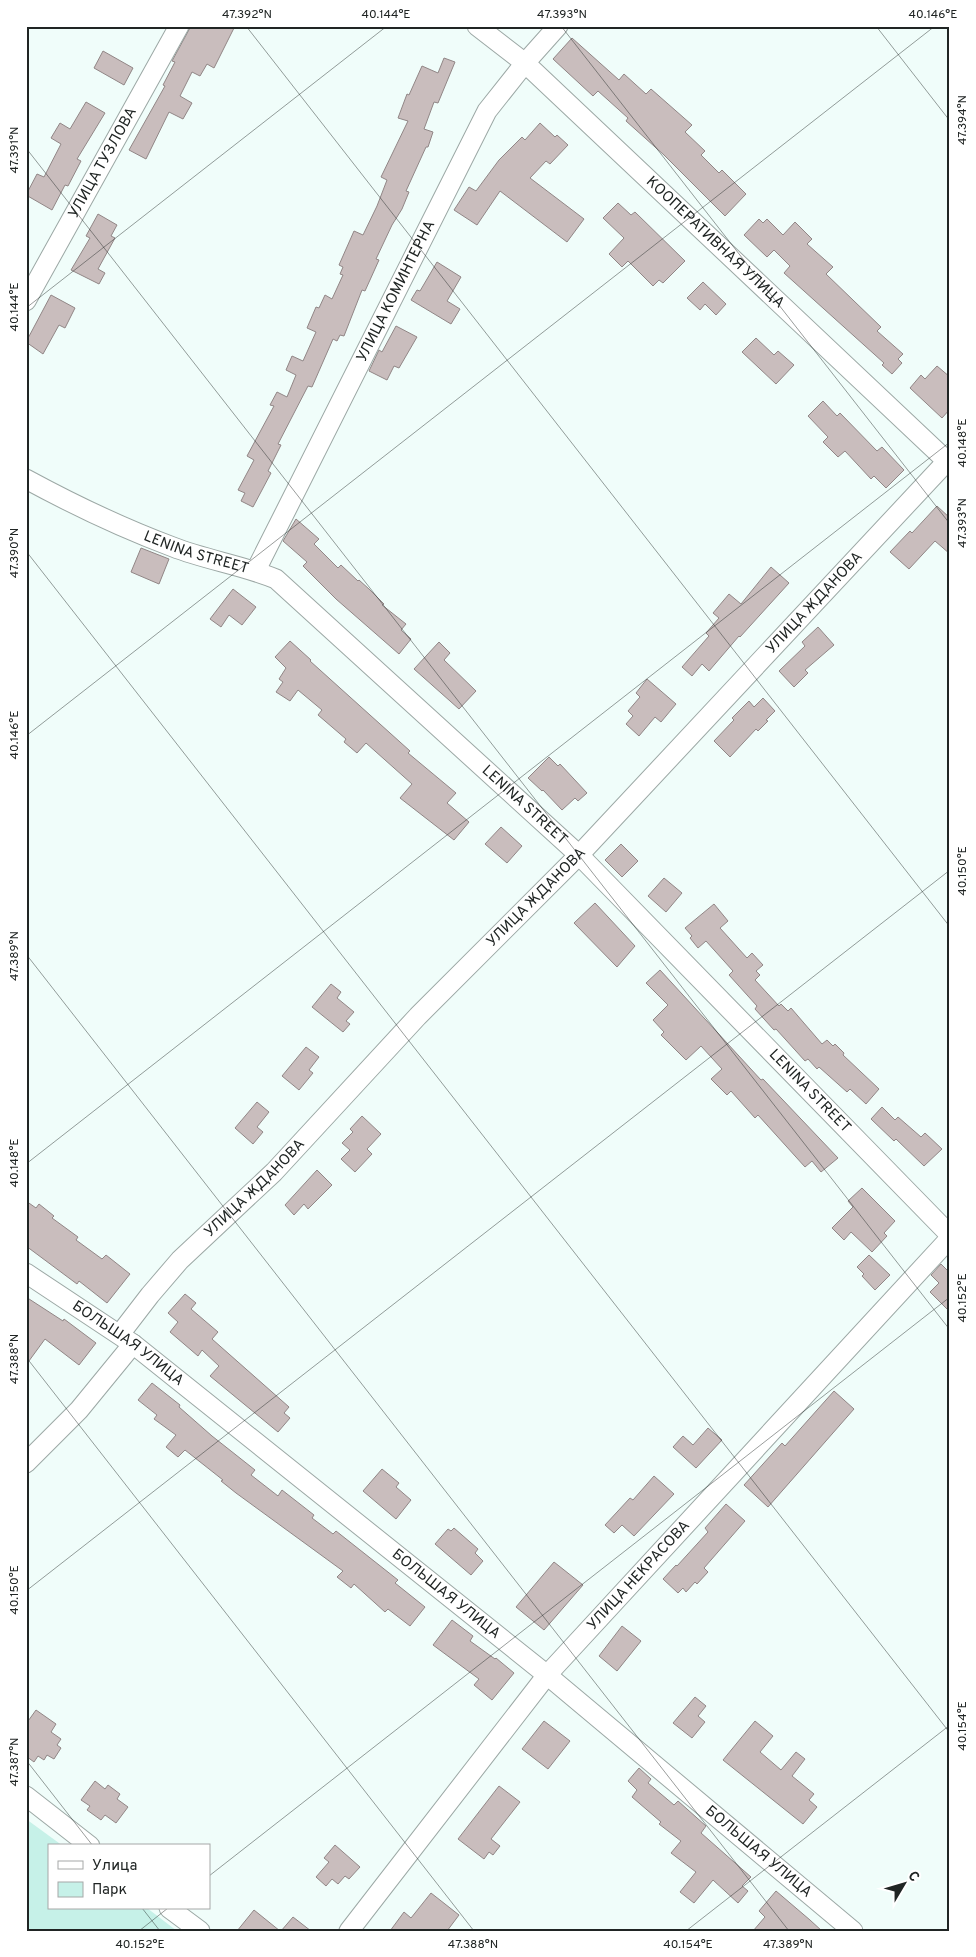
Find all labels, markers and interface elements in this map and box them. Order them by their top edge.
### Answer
text: 47.392°N [222,7,272,23]
text: 40.144°E [361,7,411,23]
text: 47.393°N [537,7,587,23]
text: 40.146°E [909,7,957,23]
text: 47.394°N [955,95,971,145]
street label: УЛИЦА ТУЗЛОВА [64,104,141,222]
text: 47.391°N [7,126,23,174]
street label: КООПЕРАТИВНАЯ УЛИЦА [642,172,789,312]
street label: УЛИЦА КОМИНТЕРНА [353,217,440,365]
text: 40.144°E [7,282,23,332]
text: 40.148°E [955,419,971,467]
text: 47.393°N [955,498,971,548]
street label: LENINA STREET [141,527,251,578]
text: 47.390°N [7,528,23,578]
street label: УЛИЦА ЖДАНОВА [762,548,867,658]
text: 40.146°E [7,711,23,759]
street label: LENINA STREET [478,761,571,849]
street label: УЛИЦА ЖДАНОВА [483,844,590,951]
text: 40.150°E [955,846,971,896]
text: 47.389°N [7,931,23,981]
street label: LENINA STREET [765,1045,855,1137]
street label: УЛИЦА ЖДАНОВА [201,1135,309,1242]
text: 40.148°E [7,1139,23,1187]
text: 40.152°E [955,1273,971,1323]
street label: БОЛЬШАЯ УЛИЦА [68,1297,188,1390]
text: 47.388°N [7,1334,23,1384]
street label: УЛИЦА НЕКРАСОВА [583,1517,694,1634]
street label: БОЛЬШАЯ УЛИЦА [388,1545,504,1643]
text: 40.150°E [7,1565,23,1615]
text: 40.154°E [955,1701,971,1751]
text: 47.387°N [7,1737,23,1787]
street label: БОЛЬШАЯ УЛИЦА [701,1802,816,1902]
legend [48,1844,210,1910]
text: Улица [92,1857,137,1876]
north arrow [878,1860,928,1910]
text: С [904,1868,923,1886]
text: Парк [92,1881,127,1900]
text: 40.152°E [115,1937,165,1953]
text: 47.388°N [448,1937,498,1953]
text: 40.154°E [663,1937,713,1953]
text: 47.389°N [763,1937,813,1953]

